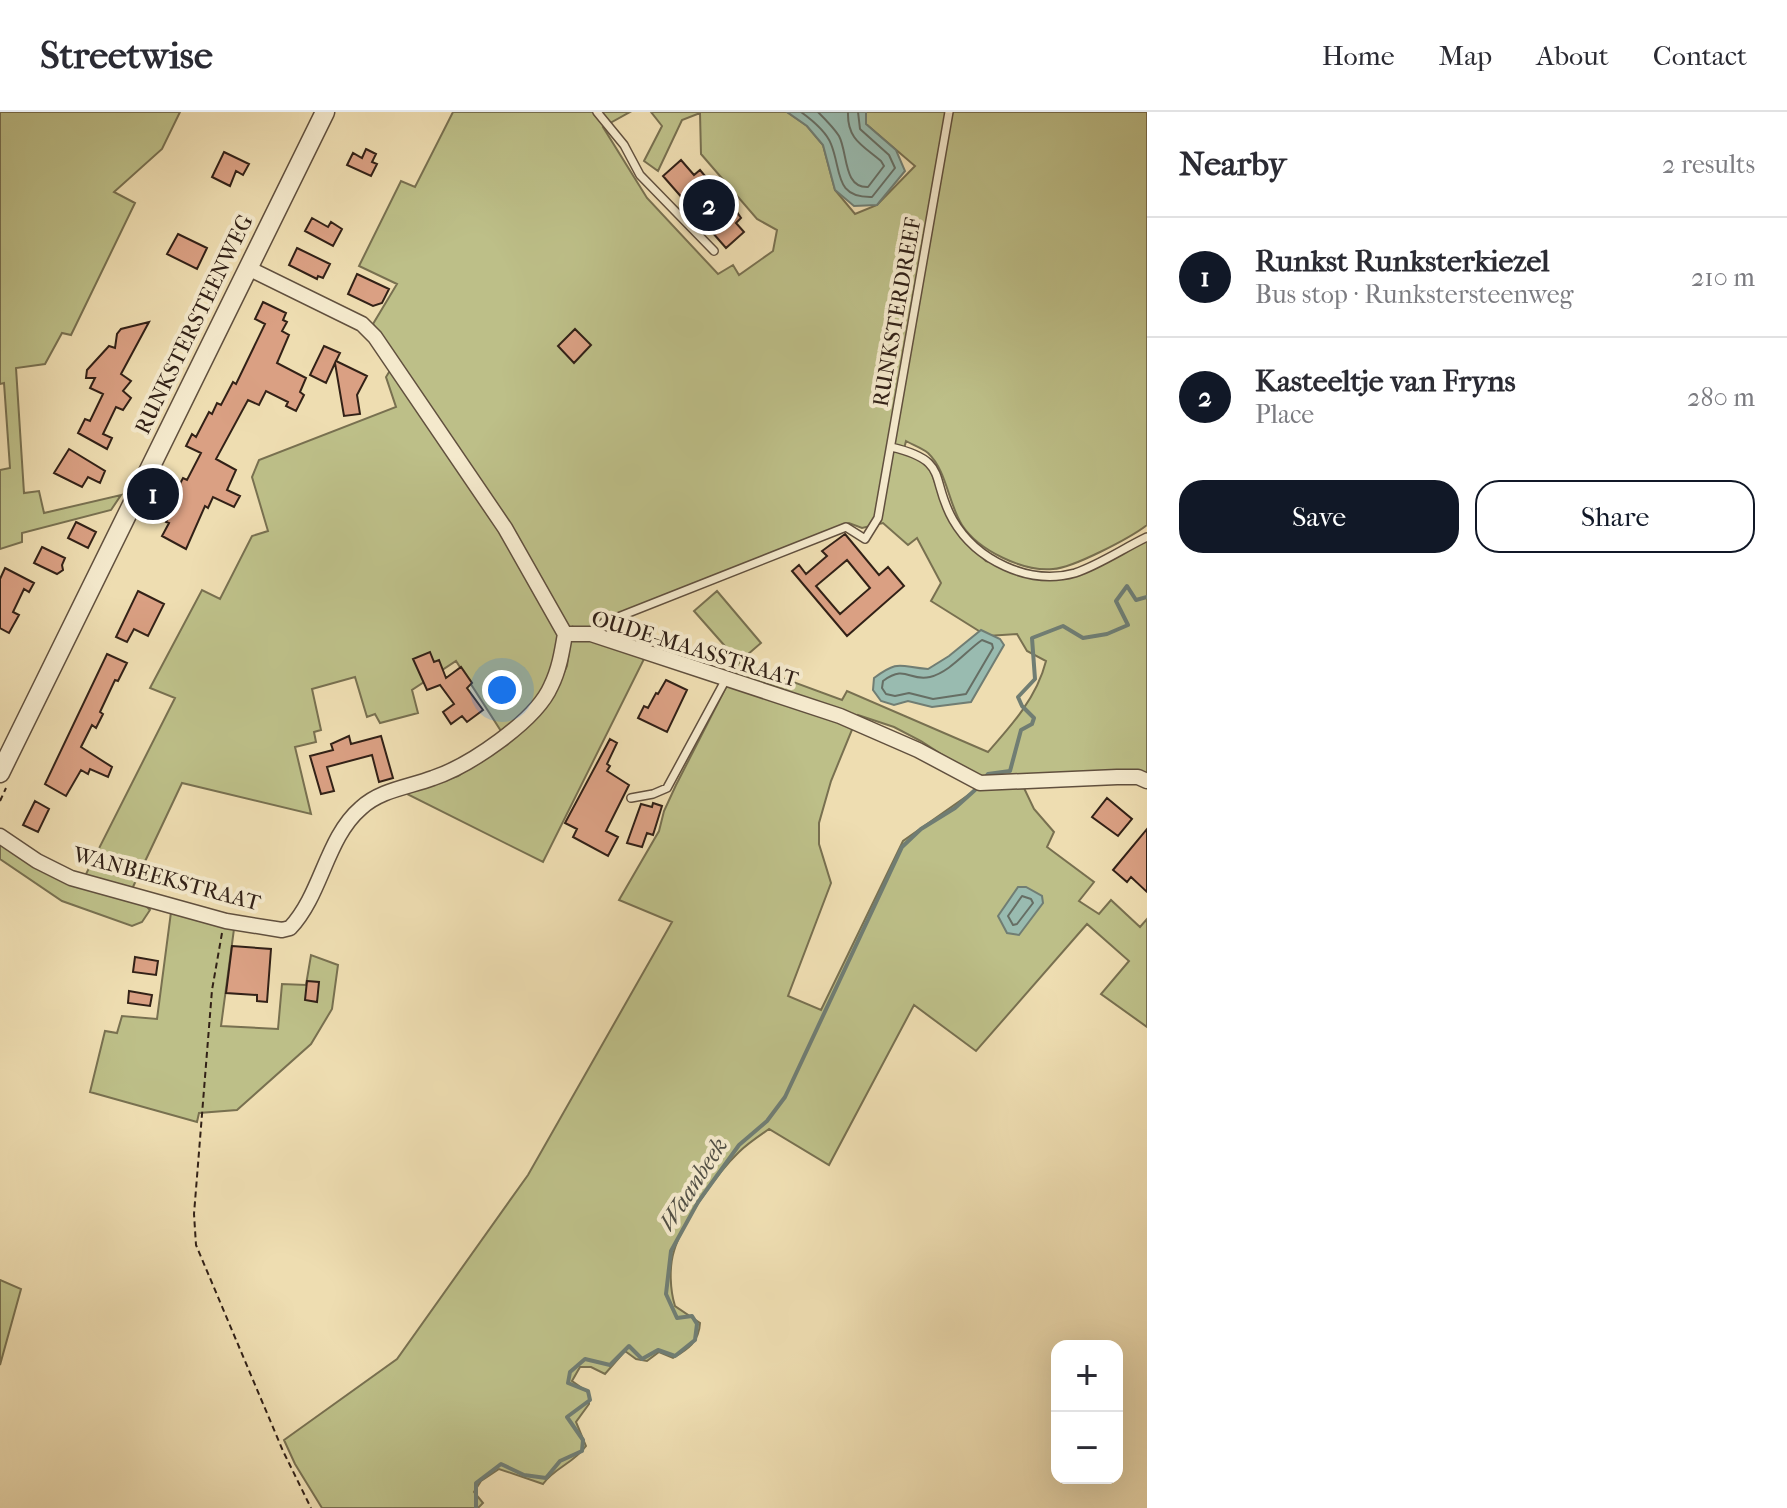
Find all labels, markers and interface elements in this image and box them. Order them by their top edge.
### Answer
text: Streetwise [40,33,213,78]
text: Home [1322,39,1395,72]
text: Map [1439,39,1492,72]
text: About [1536,39,1609,72]
text: Contact [1653,39,1747,72]
text: Nearby [1179,144,1286,184]
text: 2 results [1662,149,1755,180]
pin: 2 [683,175,735,235]
street label: RUNKSTERSTEENWEG [129,211,258,438]
street label: RUNKSTERDREEF [868,215,926,409]
text: Runkst Runksterkiezel [1255,244,1550,279]
text: 1 [1200,262,1210,293]
text: 210 m [1691,262,1755,293]
text: Bus stop · Runkstersteenweg [1255,279,1574,310]
text: Kasteeltje van Fryns [1255,364,1516,399]
text: 2 [1198,382,1212,413]
text: 280 m [1687,382,1755,413]
text: Place [1255,399,1314,430]
pin: 1 [127,464,179,524]
button: Save [1179,480,1459,553]
button: Share [1475,480,1755,553]
street label: OUDE-MAASSTRAAT [588,605,802,693]
your location [482,670,522,710]
street label: WANBEEKSTRAAT [69,841,264,917]
water label: Waanbeek [653,1132,733,1236]
map controls [1051,1340,1123,1484]
button: + [1051,1340,1123,1412]
button: − [1051,1412,1123,1484]

